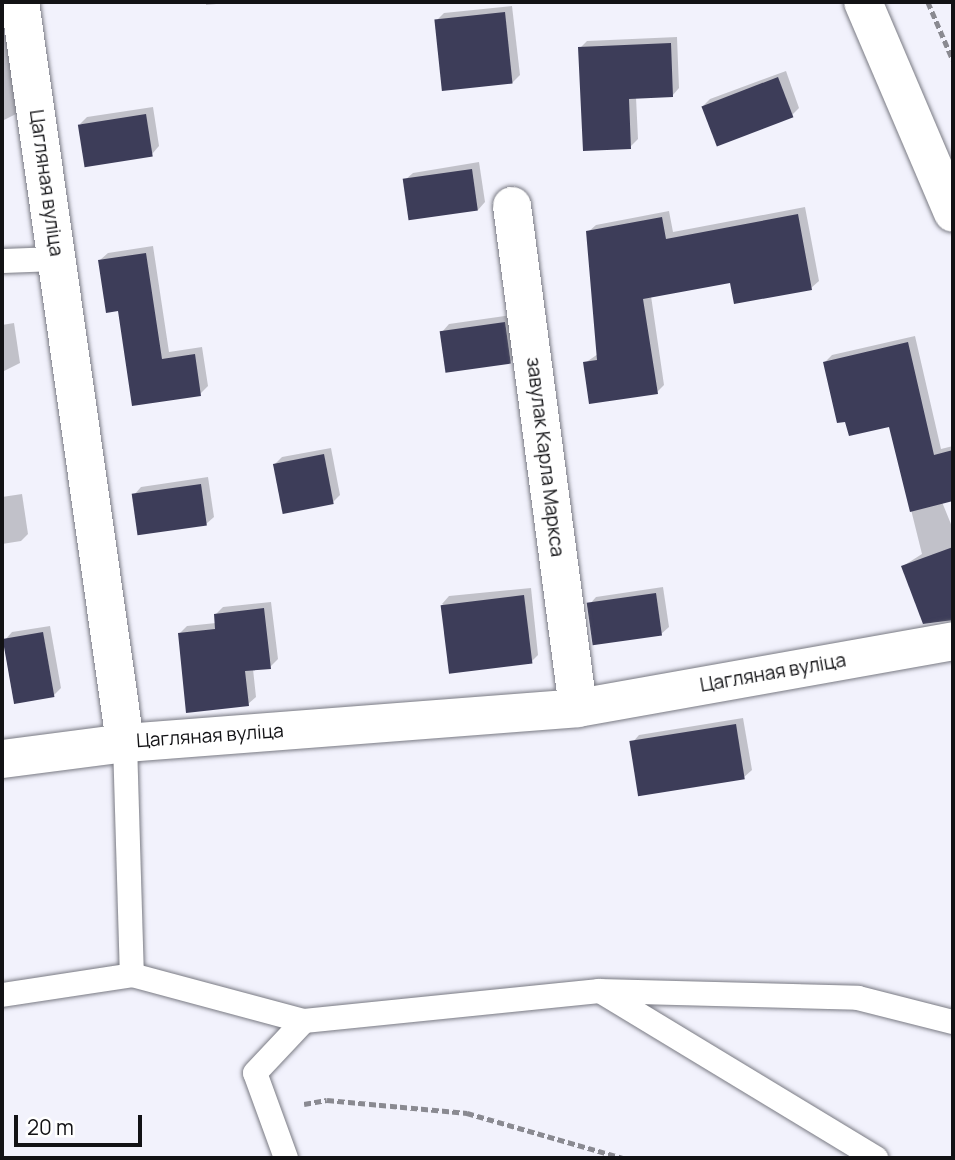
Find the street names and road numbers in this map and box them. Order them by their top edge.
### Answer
street label: Цагляная вуліца [24,108,68,258]
street label: завулак Карла Маркса [521,356,569,558]
street label: Цагляная вуліца [698,649,848,697]
street label: Цагляная вуліца [135,719,285,753]

